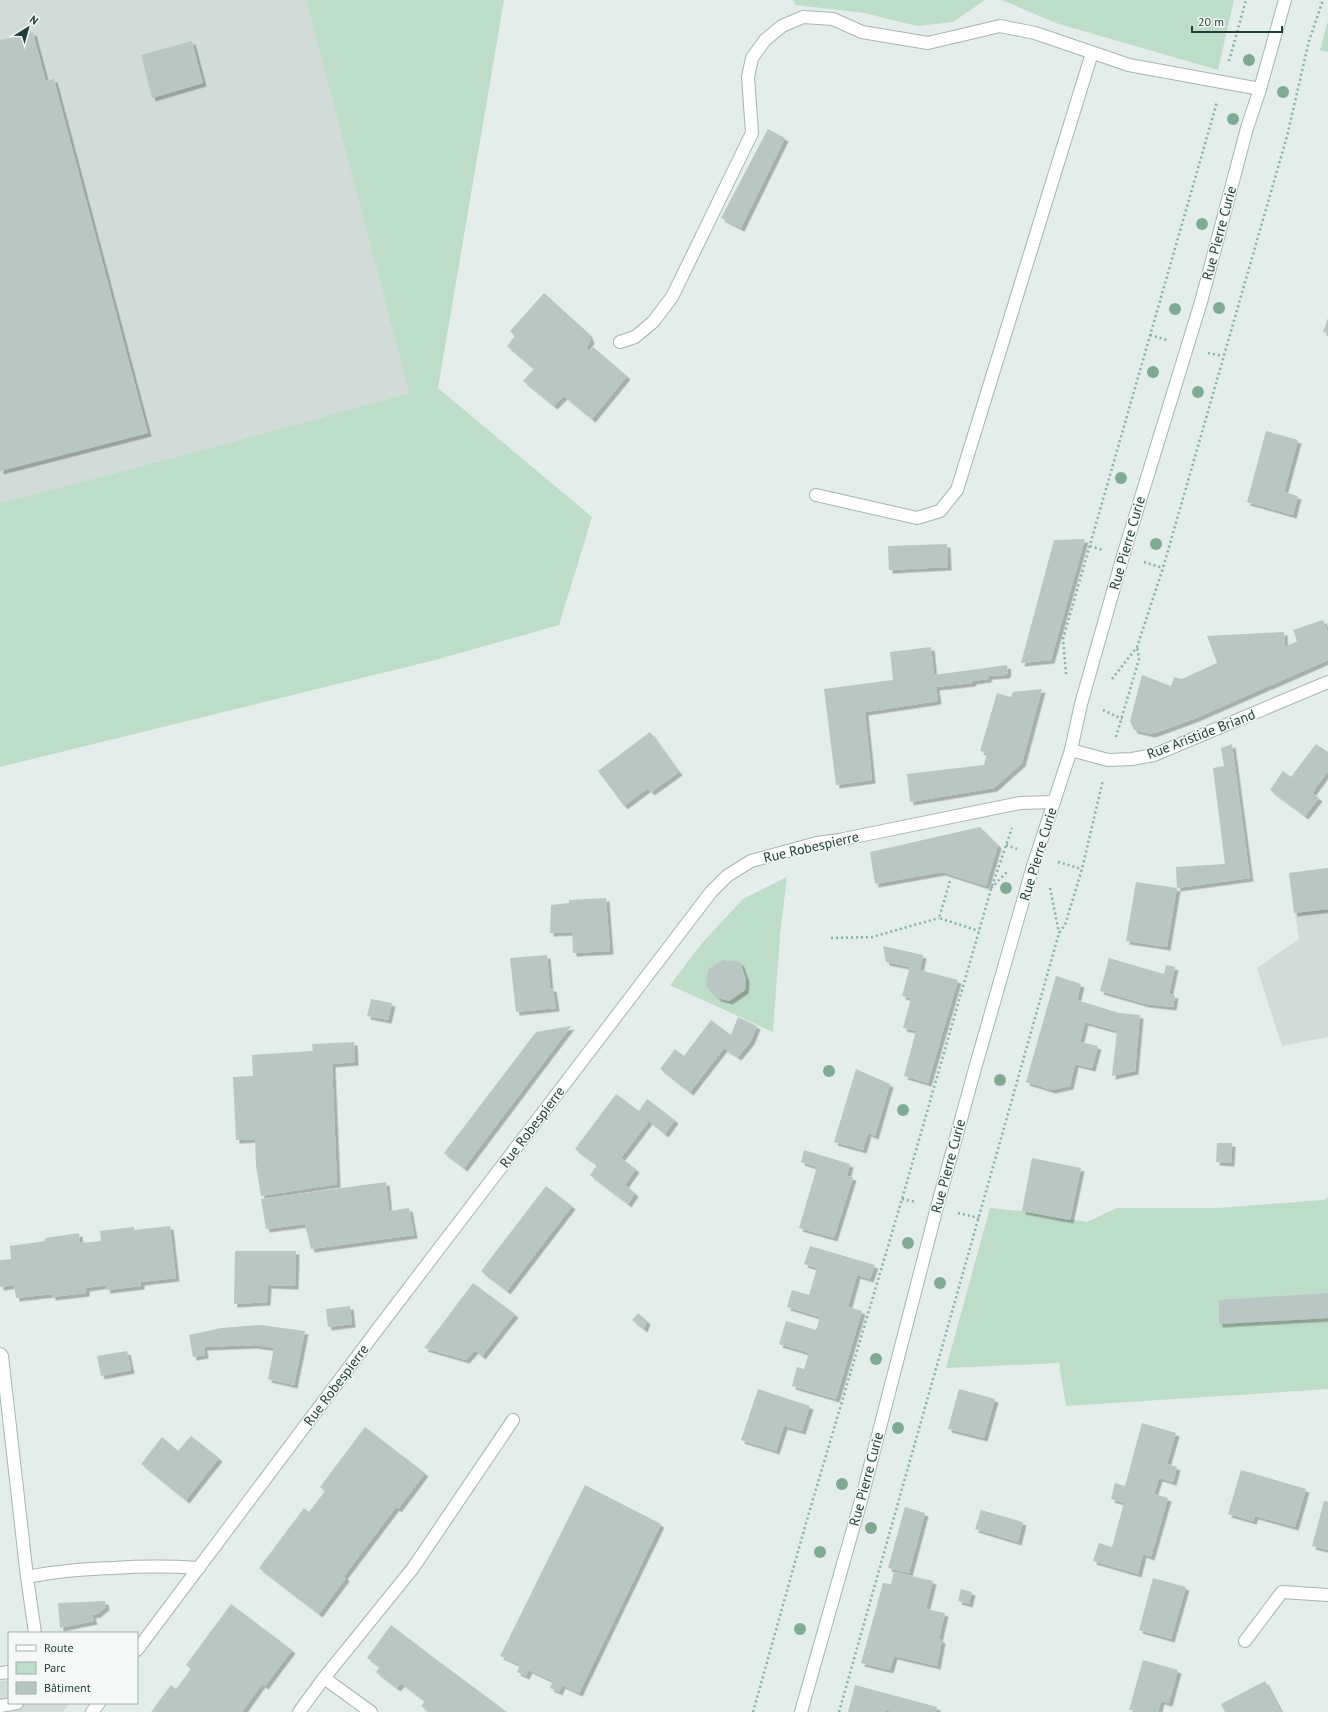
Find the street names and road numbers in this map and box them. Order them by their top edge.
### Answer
street label: Rue Pierre Curie [1198,184,1240,282]
street label: Rue Pierre Curie [1105,494,1149,592]
street label: Rue Aristide Briand [1144,705,1258,763]
street label: Rue Pierre Curie [1015,805,1061,903]
street label: Rue Robespierre [762,827,860,867]
street label: Rue Robespierre [496,1083,568,1171]
street label: Rue Pierre Curie [927,1117,969,1215]
street label: Rue Robespierre [300,1341,372,1429]
street label: Rue Pierre Curie [845,1430,887,1528]

